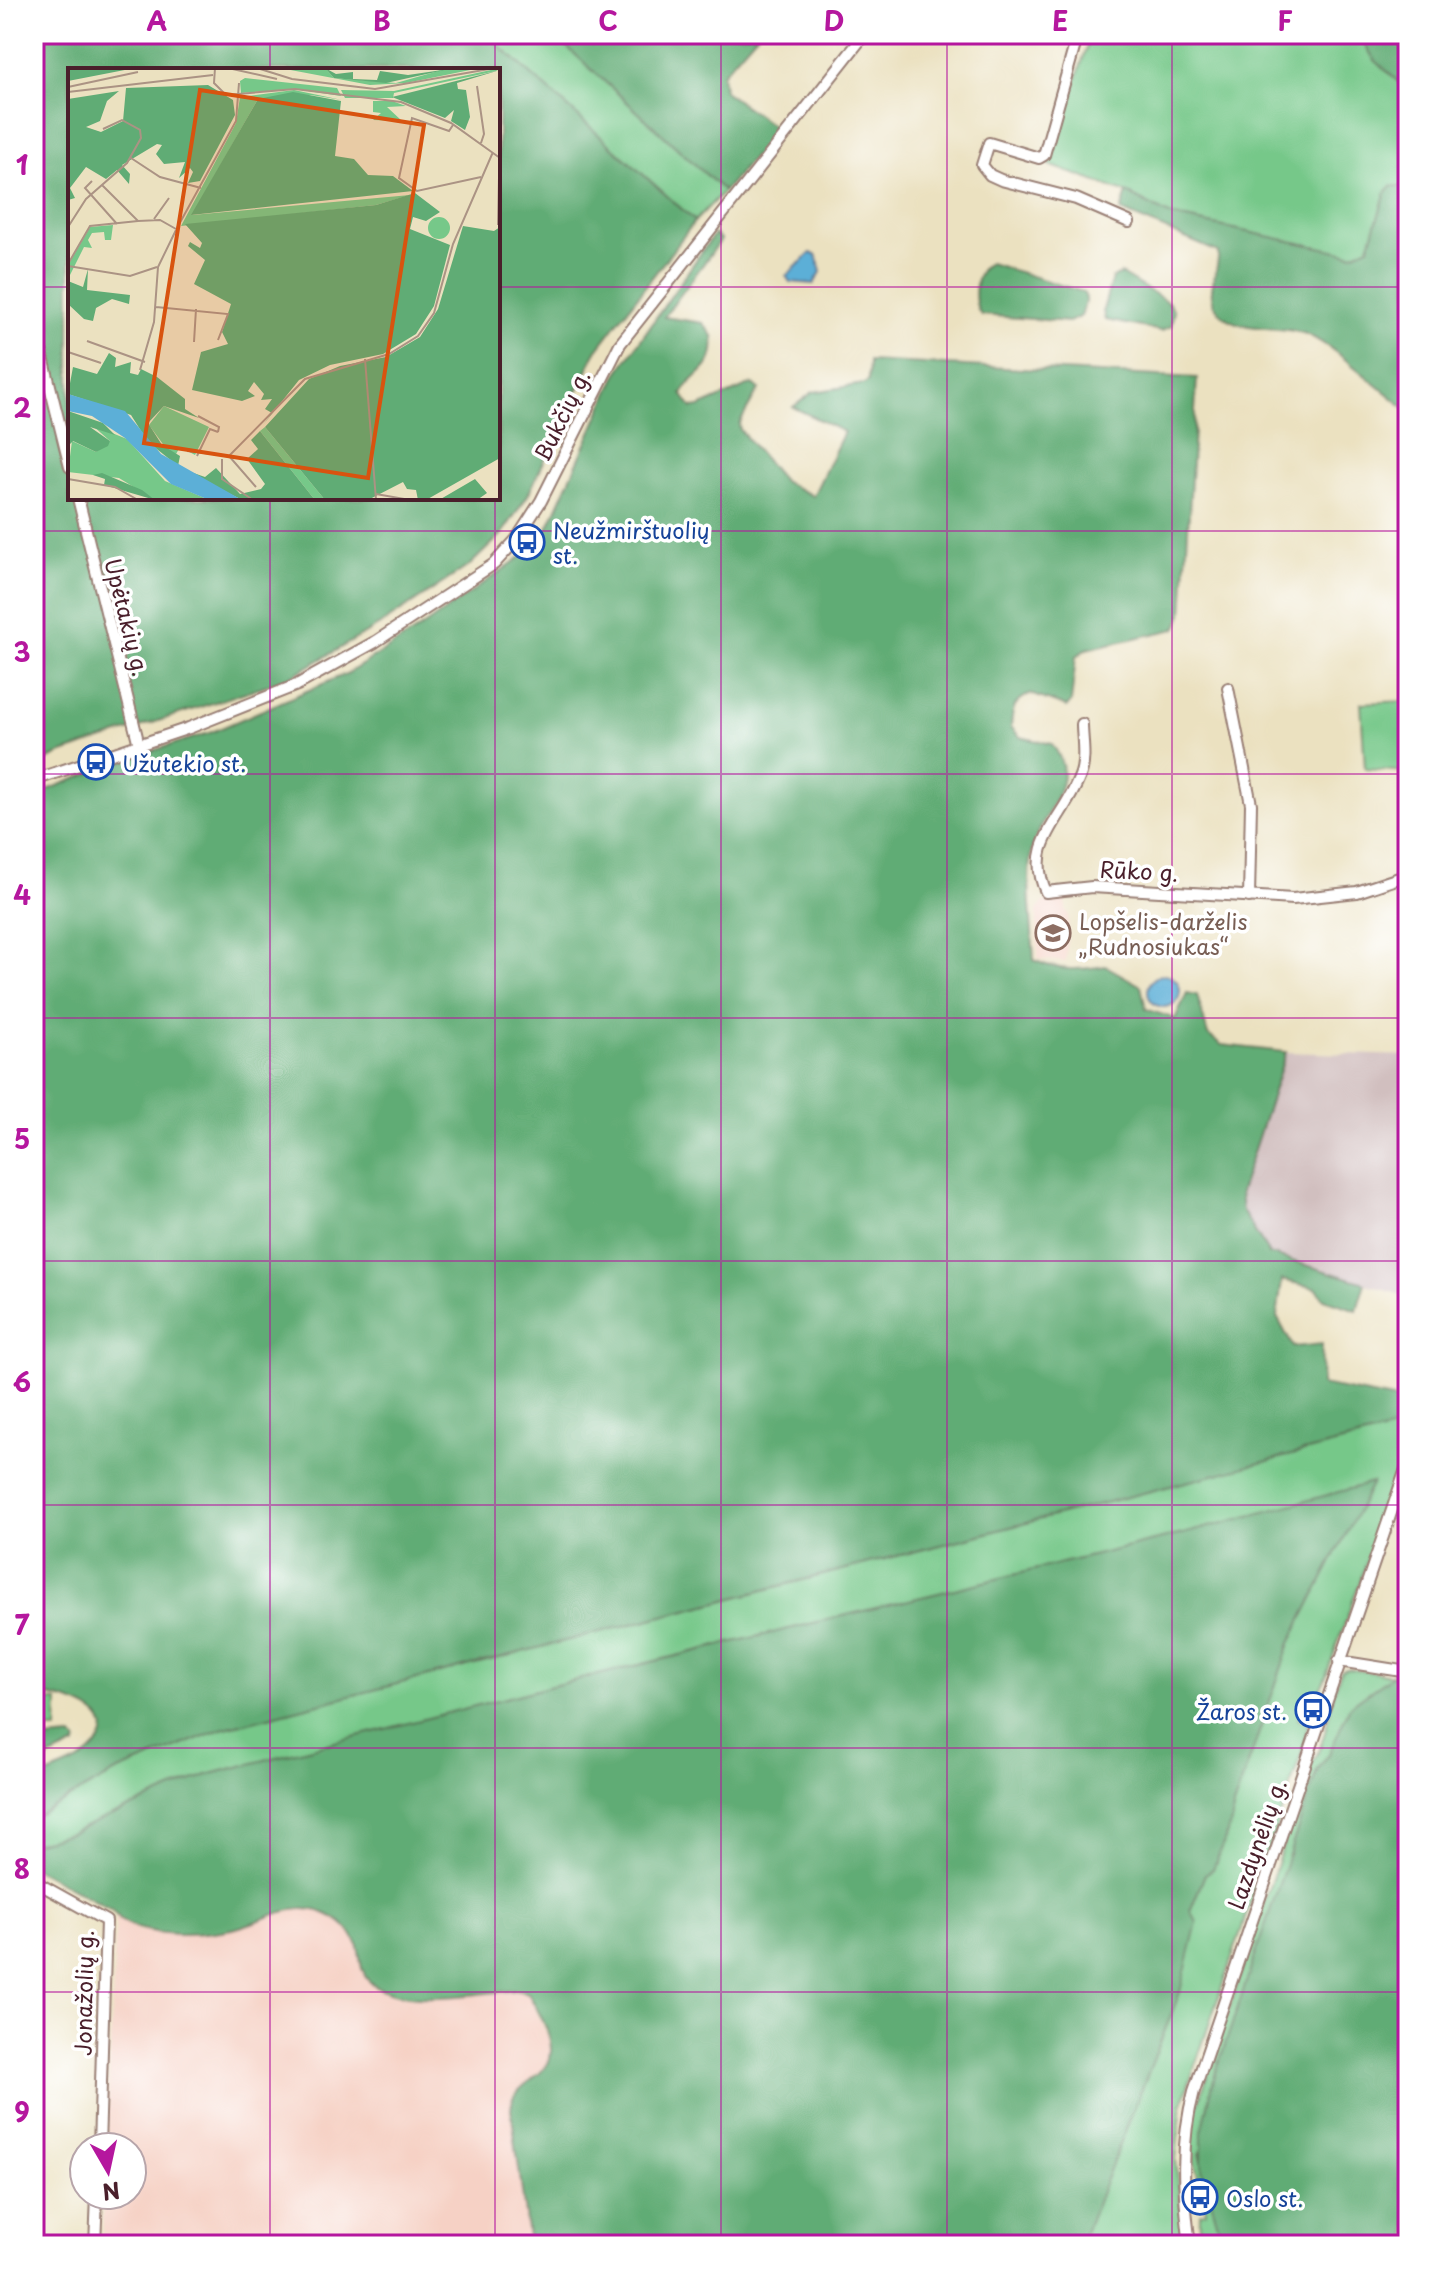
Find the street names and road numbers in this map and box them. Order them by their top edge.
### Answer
street label: Bukčių g. [525,364,597,466]
street label: Upėtakių g. [97,555,159,679]
street label: Rūko g. [1099,851,1179,889]
street label: Lazdynėlių g. [1218,1774,1294,1914]
street label: Jonažolių g. [65,1930,101,2056]

